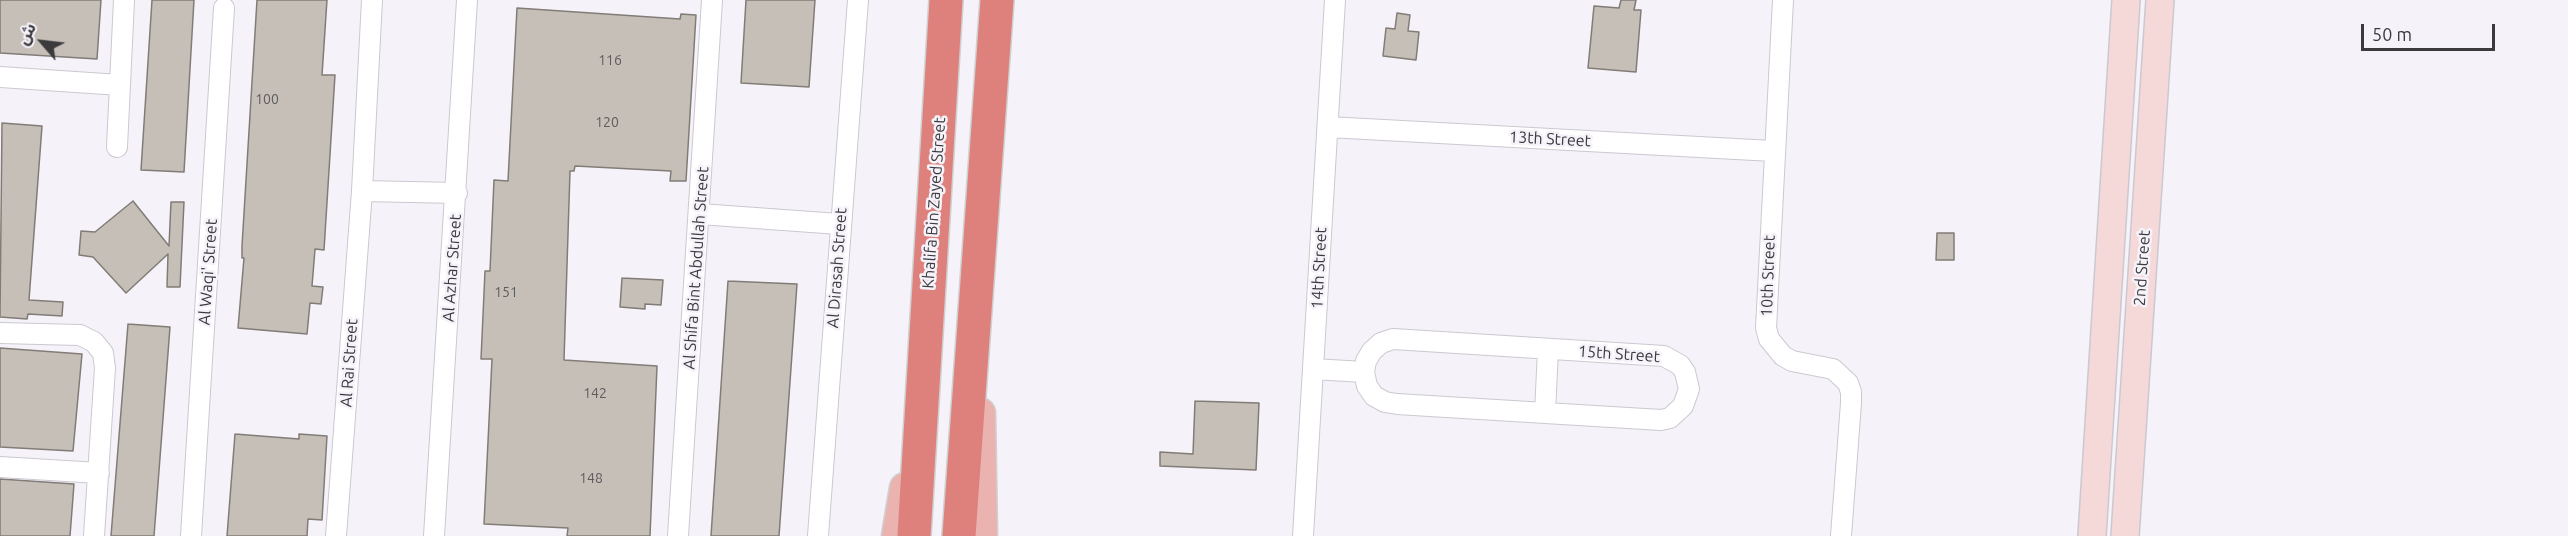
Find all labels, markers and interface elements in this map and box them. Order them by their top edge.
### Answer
north arrow [12,12,72,72]
scale bar [2364,12,2498,50]
text: ش [13,20,39,47]
text: 50 m [2372,24,2412,44]
house number: 116 [598,52,622,68]
house number: 100 [255,91,279,107]
house number: 120 [595,114,619,130]
street label: Khalifa Bin Zayed Street [918,117,950,289]
street label: 13th Street [1509,127,1591,151]
street label: Al Shifa Bint Abdullah Street [679,166,713,370]
street label: Al Dirasah Street [823,207,851,329]
street label: Al Azhar Street [439,213,465,323]
street label: Al Waqi' Street [195,218,221,326]
street label: 14th Street [1307,227,1331,309]
street label: 2nd Street [2130,229,2154,307]
street label: 10th Street [1757,235,1779,317]
house number: 151 [494,284,518,300]
street label: Al Rai Street [336,318,362,408]
street label: 15th Street [1578,342,1660,366]
house number: 142 [583,385,607,401]
house number: 148 [579,470,603,486]

